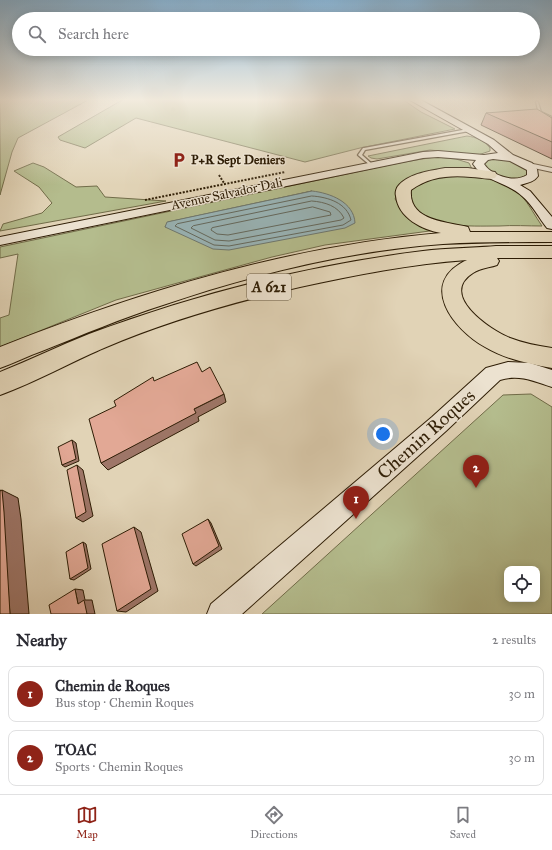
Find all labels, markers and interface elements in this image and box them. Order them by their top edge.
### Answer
search box [12,12,540,56]
icon: search [26,23,48,45]
text: Search here [58,25,129,43]
parking icon: P+R Sept Deniers [170,151,188,169]
place label: P+R Sept Deniers [191,152,285,168]
street label: Avenue Salvador Dali [169,174,285,214]
road number: A 621 [247,274,291,300]
street label: Chemin Roques [372,384,480,485]
your location [373,424,393,444]
pin: 2 [463,455,489,488]
pin: 1 [343,486,369,519]
map controls [504,566,540,602]
button: locate [504,566,540,602]
text: Nearby [16,630,67,651]
text: 2 results [492,632,536,648]
text: Chemin de Roques [55,677,170,695]
text: 1 [27,686,33,702]
text: 30 m [509,686,535,702]
text: Bus stop · Chemin Roques [55,695,194,711]
text: TOAC [55,741,97,759]
text: 2 [27,750,33,766]
text: 30 m [509,750,535,766]
text: Sports · Chemin Roques [55,759,183,775]
tab: Map [76,804,98,841]
tab: Directions [250,804,298,841]
tab: Saved [450,804,476,841]

